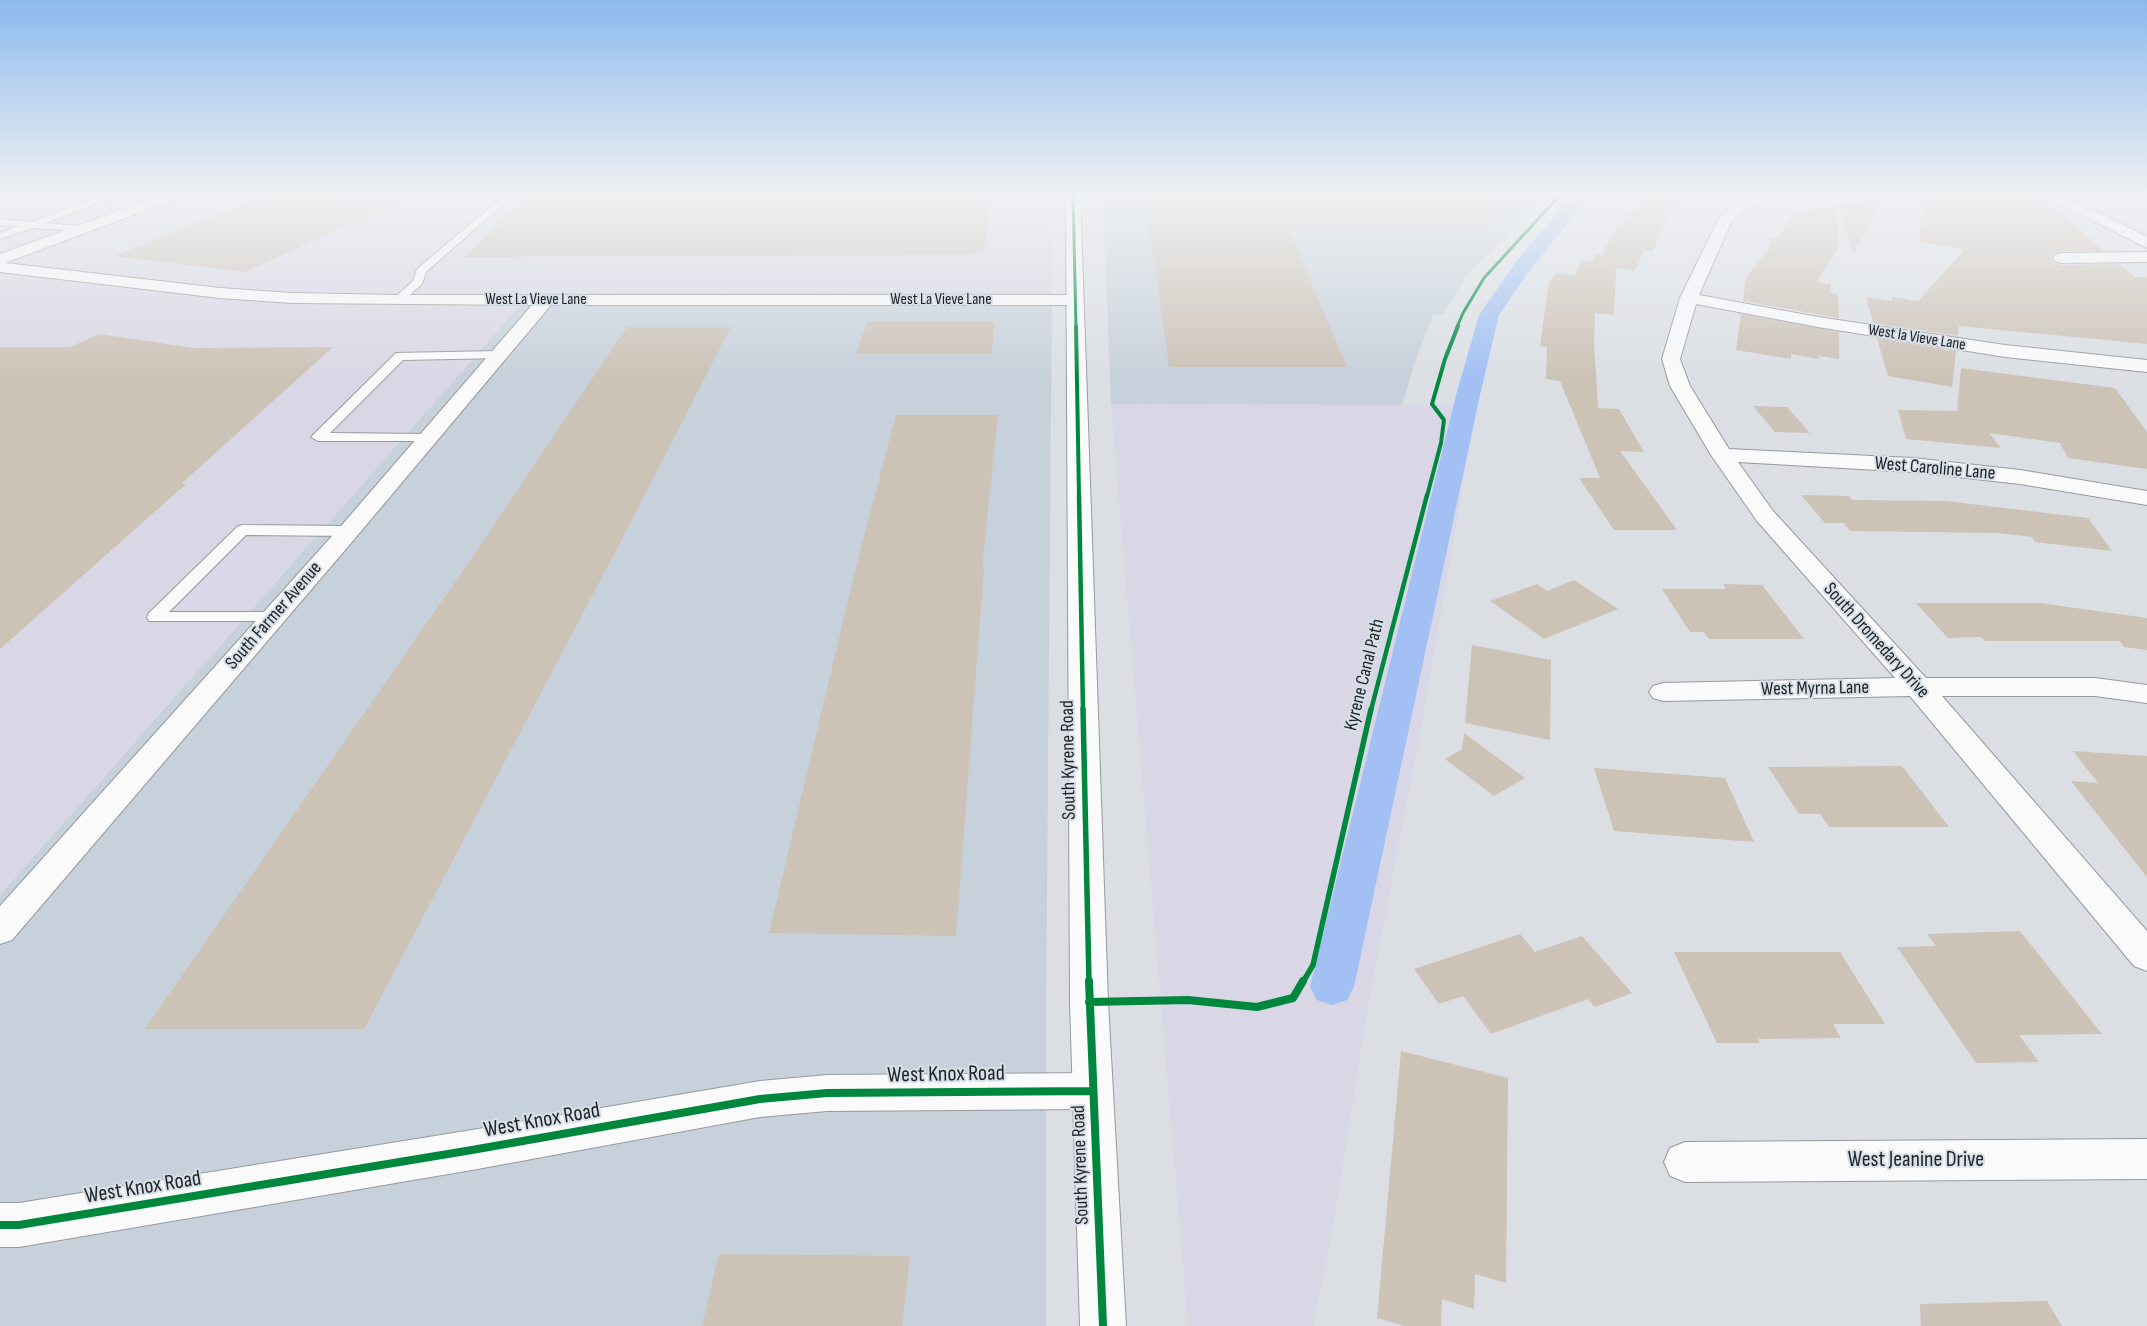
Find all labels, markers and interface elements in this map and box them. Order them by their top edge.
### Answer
street label: West La Vieve Lane [485,290,587,310]
street label: West La Vieve Lane [890,290,992,310]
street label: West la Vieve Lane [1867,321,1967,355]
street label: West Caroline Lane [1874,452,1996,486]
street label: South Farmer Avenue [221,557,327,675]
street label: South Dromedary Drive [1818,579,1934,703]
street label: Kyrene Canal Path [1340,617,1390,733]
street label: West Myrna Lane [1761,677,1869,701]
street label: South Kyrene Road [1057,700,1081,820]
street label: West Knox Road [887,1061,1005,1089]
street label: West Knox Road [482,1098,602,1144]
street label: South Kyrene Road [1068,1105,1094,1225]
street label: West Jeanine Drive [1848,1147,1984,1173]
street label: West Knox Road [83,1166,203,1210]

